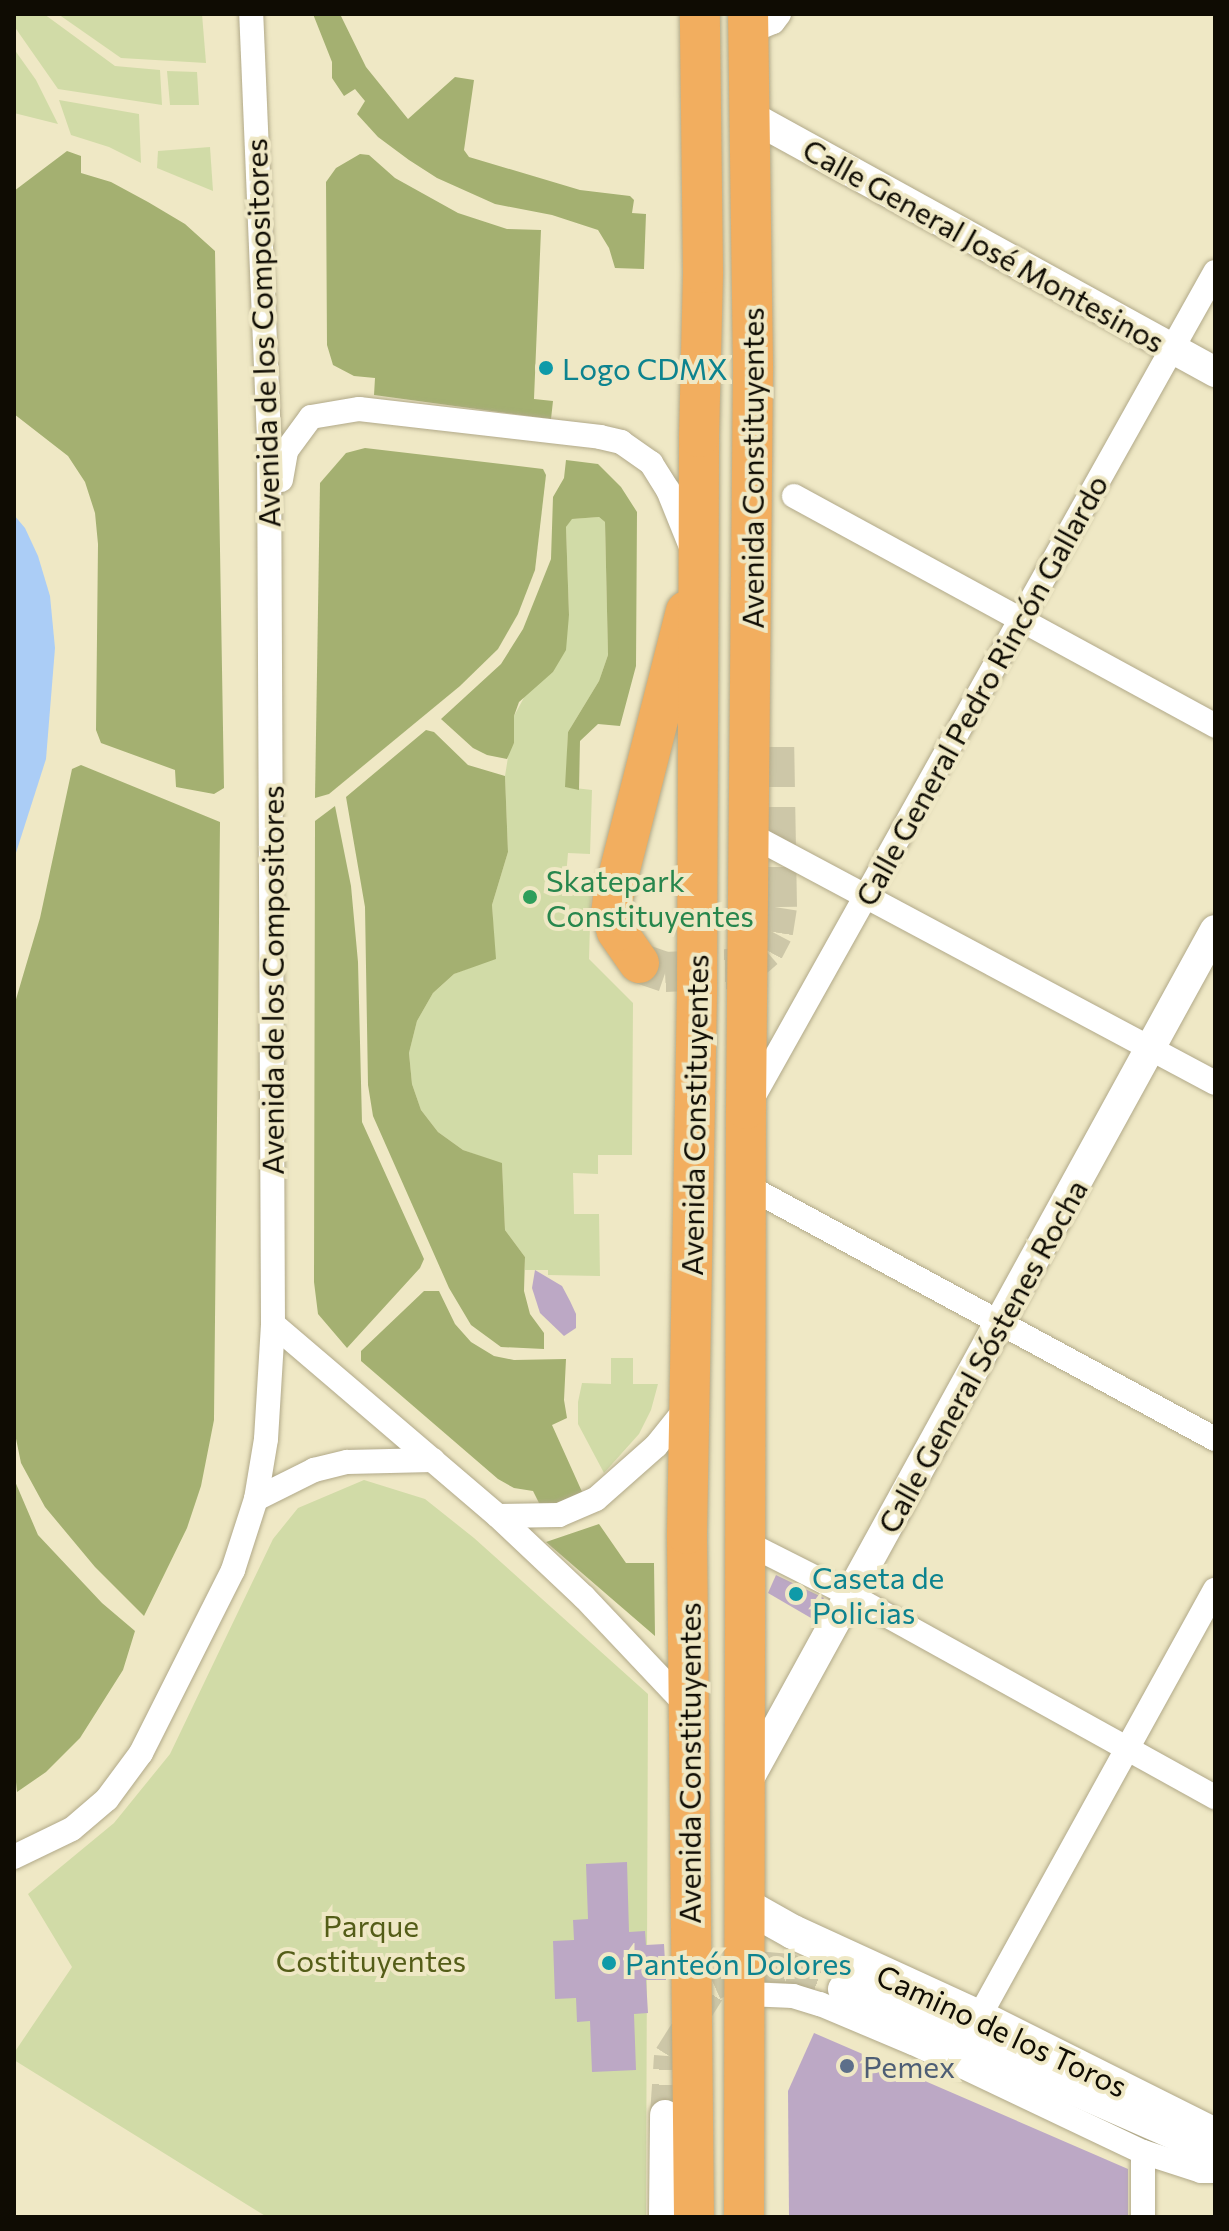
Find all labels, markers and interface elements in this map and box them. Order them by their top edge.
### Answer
street label: Calle General José Montesinos [797,130,1171,360]
street label: Avenida de los Compositores [237,138,287,528]
street label: Avenida Constituyentes [734,307,770,629]
place label: Logo CDMX [562,350,728,386]
marker: Logo CDMX [537,359,555,377]
street label: Calle General Pedro Rincón Gallardo [847,468,1115,912]
street label: Avenida de los Compositores [254,785,290,1175]
place label: Skatepark Constituyentes [546,862,754,932]
marker: Skatepark Constituyentes [521,888,539,906]
street label: Avenida Constituyentes [673,954,715,1276]
street label: Calle General Sóstenes Rocha [870,1173,1094,1539]
place label: Caseta de Policias [812,1559,944,1630]
marker: Caseta de Policias [787,1585,805,1603]
street label: Avenida Constituyentes [671,1602,707,1924]
park label: Parque Costituyentes [276,1907,466,1978]
place label: Panteón Dolores [625,1945,852,1981]
marker: Panteón Dolores [600,1954,618,1972]
street label: Camino de los Toros [871,1956,1133,2104]
place label: Pemex [863,2048,955,2084]
marker: Pemex [838,2057,856,2075]

